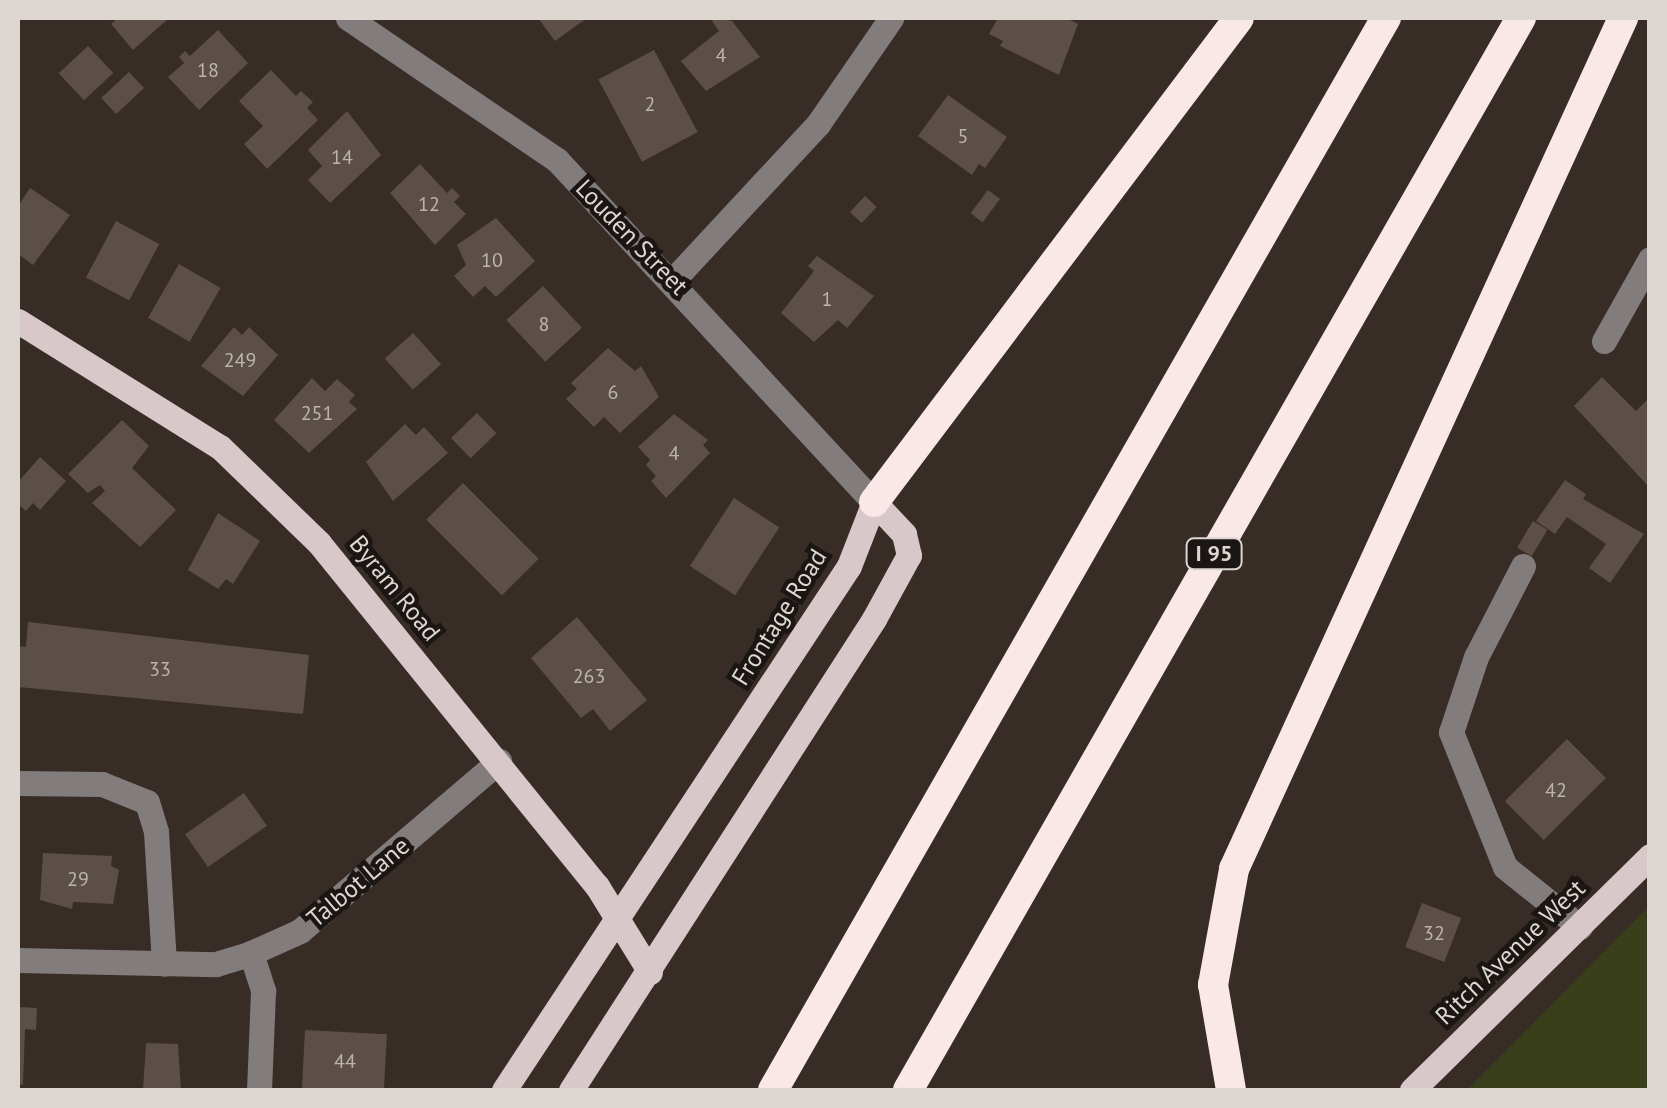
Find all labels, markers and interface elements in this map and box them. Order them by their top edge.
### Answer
house number: 4 [716,43,726,67]
house number: 18 [197,58,219,82]
house number: 2 [645,92,655,116]
house number: 5 [958,124,968,148]
house number: 14 [331,145,353,169]
street label: Louden Street [570,173,694,301]
house number: 12 [418,192,440,216]
house number: 10 [481,248,503,272]
house number: 1 [822,287,832,311]
house number: 8 [539,312,549,336]
house number: 249 [224,348,256,372]
house number: 6 [608,380,618,404]
house number: 251 [301,401,333,425]
house number: 4 [669,441,679,465]
street label: Byram Road [343,529,447,647]
road number: I 95 [1184,537,1244,571]
street label: Frontage Road [725,543,833,691]
house number: 33 [149,657,171,681]
house number: 263 [573,664,605,688]
house number: 42 [1545,778,1567,802]
street label: Talbot Lane [301,831,415,933]
house number: 29 [67,867,89,891]
street label: Ritch Avenue West [1429,873,1591,1031]
house number: 32 [1423,921,1445,945]
house number: 44 [334,1049,356,1073]

